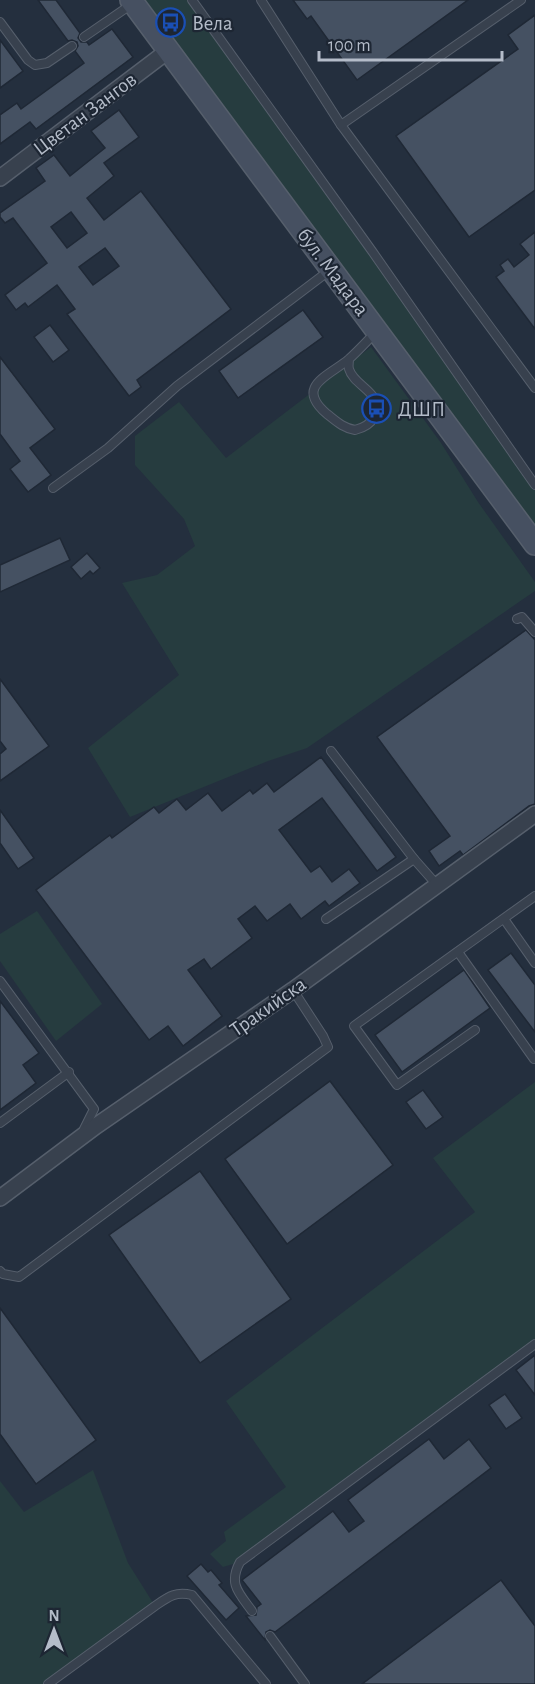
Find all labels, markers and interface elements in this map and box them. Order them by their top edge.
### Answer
bus stop icon: Вела [155,7,187,39]
place label: Вела [192,13,233,34]
scale bar [319,24,502,62]
text: 100 m [328,37,371,55]
street label: Цветан Зангов [30,69,140,159]
street label: бул. Мадара [293,224,373,320]
bus stop icon: ДШП [361,393,393,425]
place label: ДШП [398,399,445,420]
street label: Тракийска [226,973,310,1041]
north arrow [24,1600,84,1660]
text: N [48,1608,60,1624]

